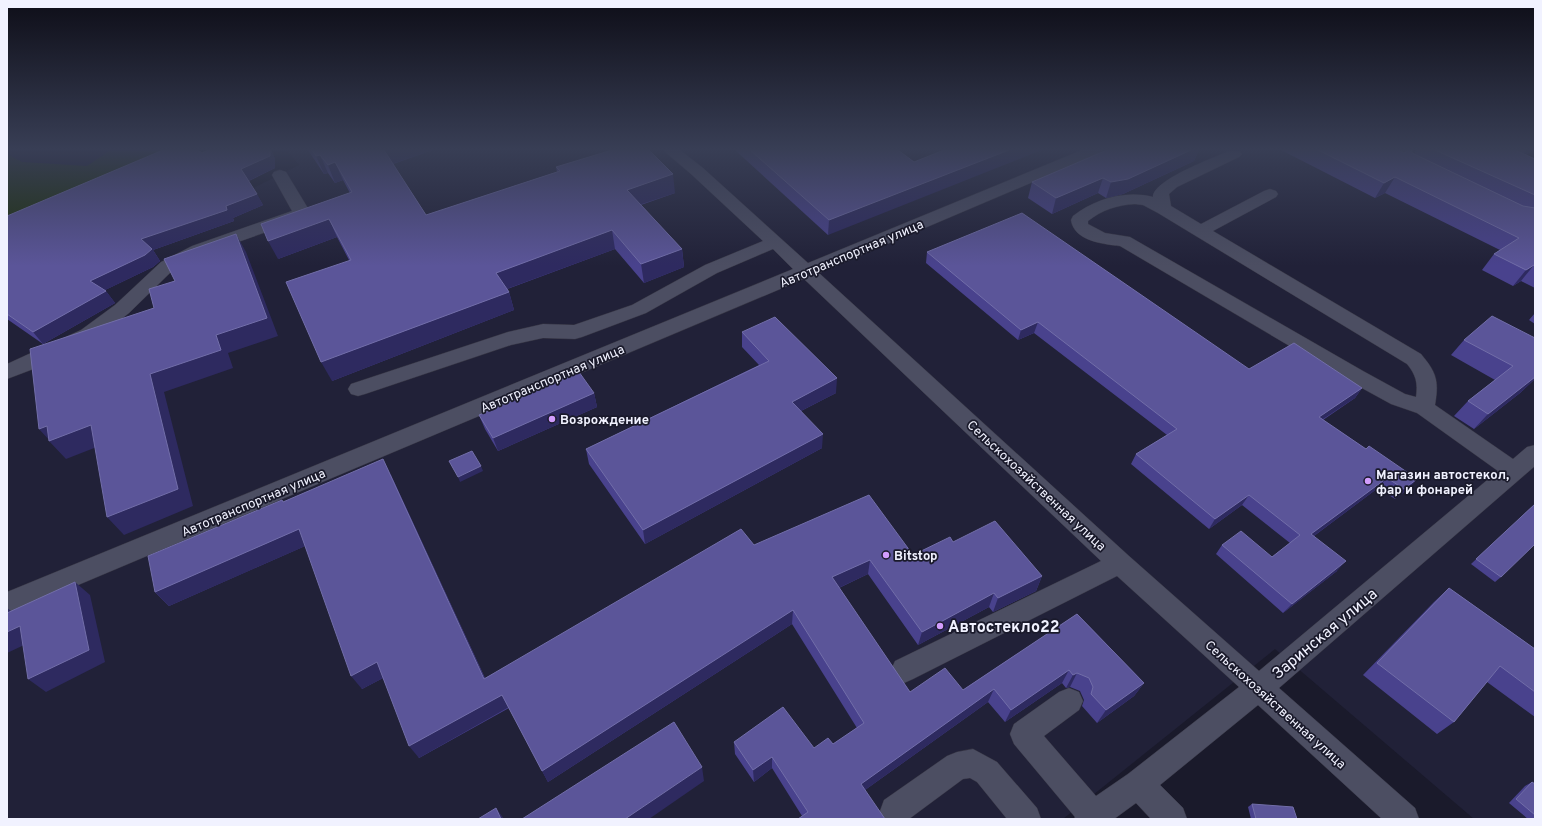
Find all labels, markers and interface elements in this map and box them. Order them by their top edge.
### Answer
street label: Автотранспортная улица [777,217,926,292]
street label: Автотранспортная улица [478,342,627,417]
place label: Возрождение [560,413,649,429]
marker: Возрождение [547,414,557,424]
street label: Сельскохозяйственная улица [963,418,1108,555]
street label: Автотранспортная улица [179,466,328,541]
place label: Магазин автостекол, фар и фонарей [1376,468,1509,499]
marker: Магазин автостекол, фар и фонарей [1363,476,1373,486]
place label: Bitstop [894,549,938,565]
marker: Bitstop [881,550,891,560]
street label: Заринская улица [1269,585,1382,684]
place label: Автостекло22 [948,618,1060,638]
marker: Автостекло22 [935,621,945,631]
street label: Сельскохозяйственная улица [1201,638,1348,773]

